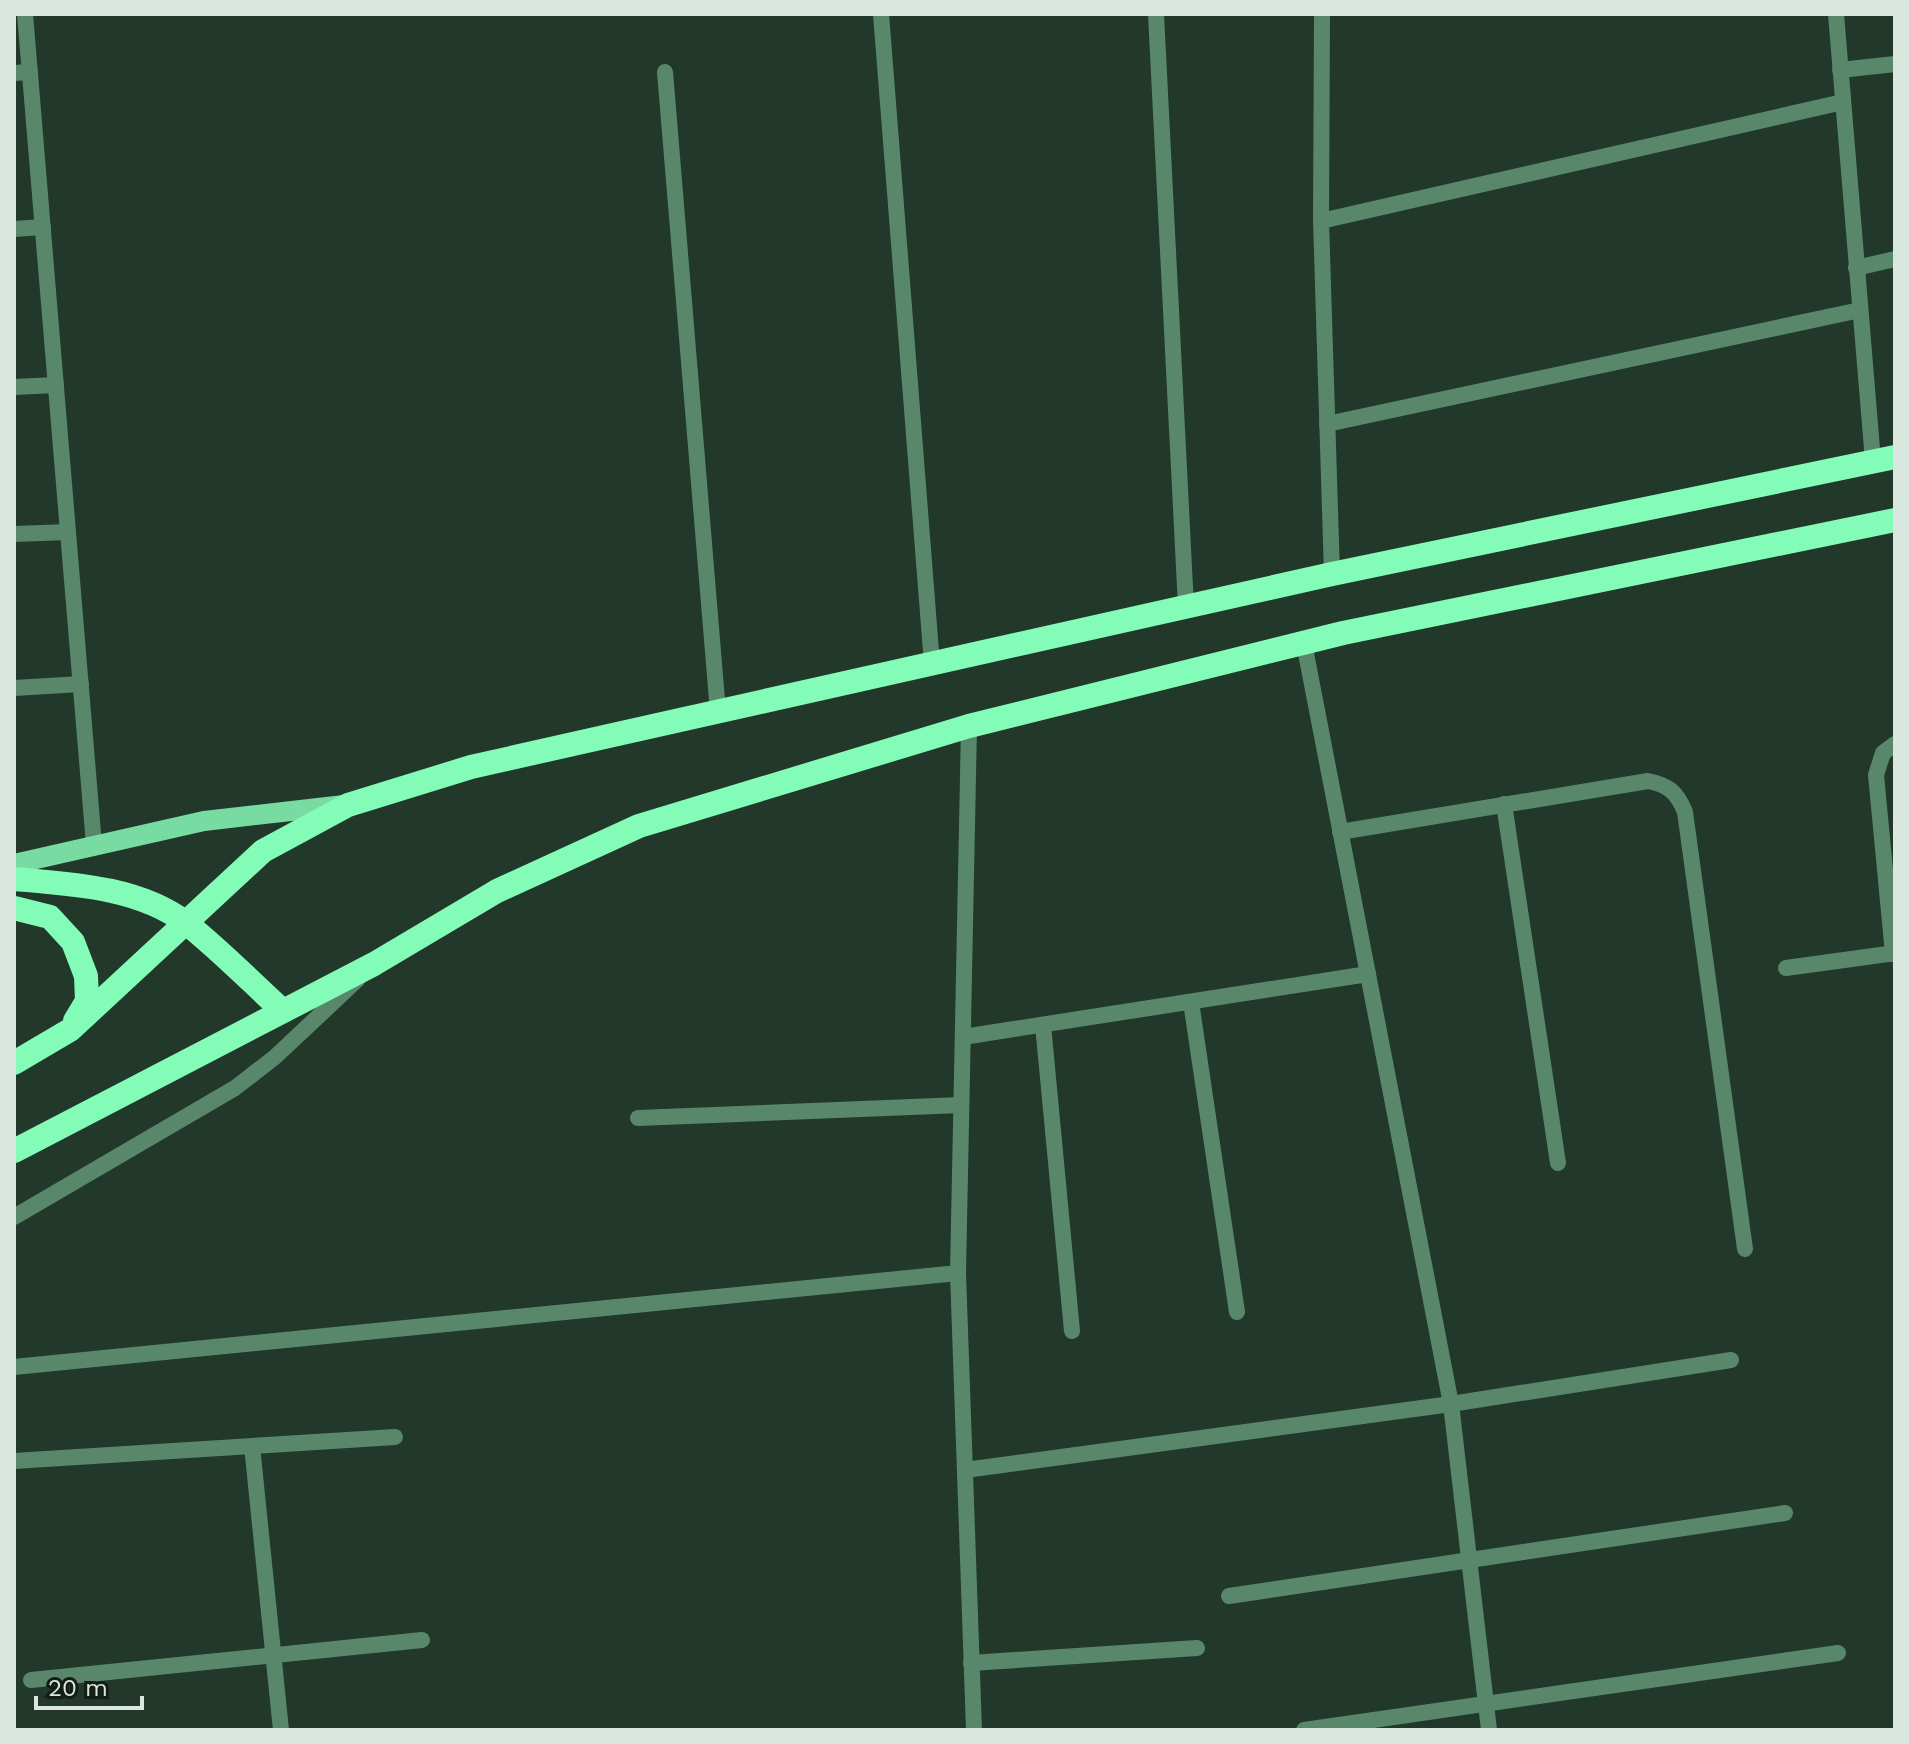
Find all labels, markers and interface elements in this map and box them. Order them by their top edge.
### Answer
scale bar [36,1660,142,1710]
text: 20 m [48,1674,108,1702]

